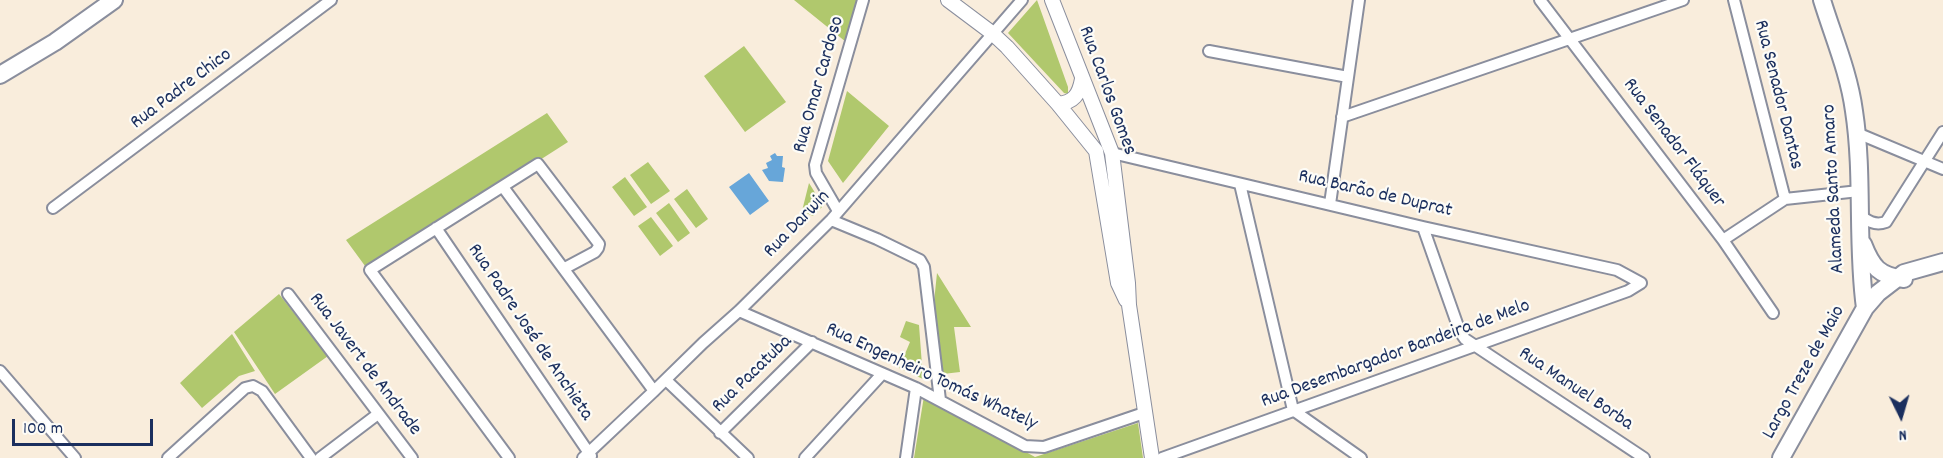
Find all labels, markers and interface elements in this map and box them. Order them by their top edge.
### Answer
street label: Rua Omar Cardoso [789,14,851,156]
street label: Rua Senador Dantas [1747,18,1807,172]
street label: Rua Carlos Gomes [1072,23,1140,159]
street label: Rua Padre Chico [127,44,237,136]
street label: Rua Senador Fláquer [1616,74,1730,214]
street label: Alameda Santo Amaro [1819,104,1851,274]
street label: Rua Barão de Duprat [1296,166,1454,224]
street label: Rua Darwin [760,186,836,264]
street label: Rua Padre José de Anchieta [461,240,597,426]
street label: Rua Javert de Andrade [302,289,426,441]
street label: Rua Desembargador Bandeira de Melo [1258,295,1534,415]
street label: Largo Treze de Maio [1758,302,1852,444]
street label: Rua Engenheiro Tomás Whately [821,318,1041,438]
street label: Rua Pacatuba [708,331,798,419]
street label: Rua Manuel Borba [1513,343,1637,437]
north arrow [1871,386,1931,446]
scale bar [15,407,156,445]
text: 100 m [23,417,63,442]
text: N [1898,423,1908,446]

